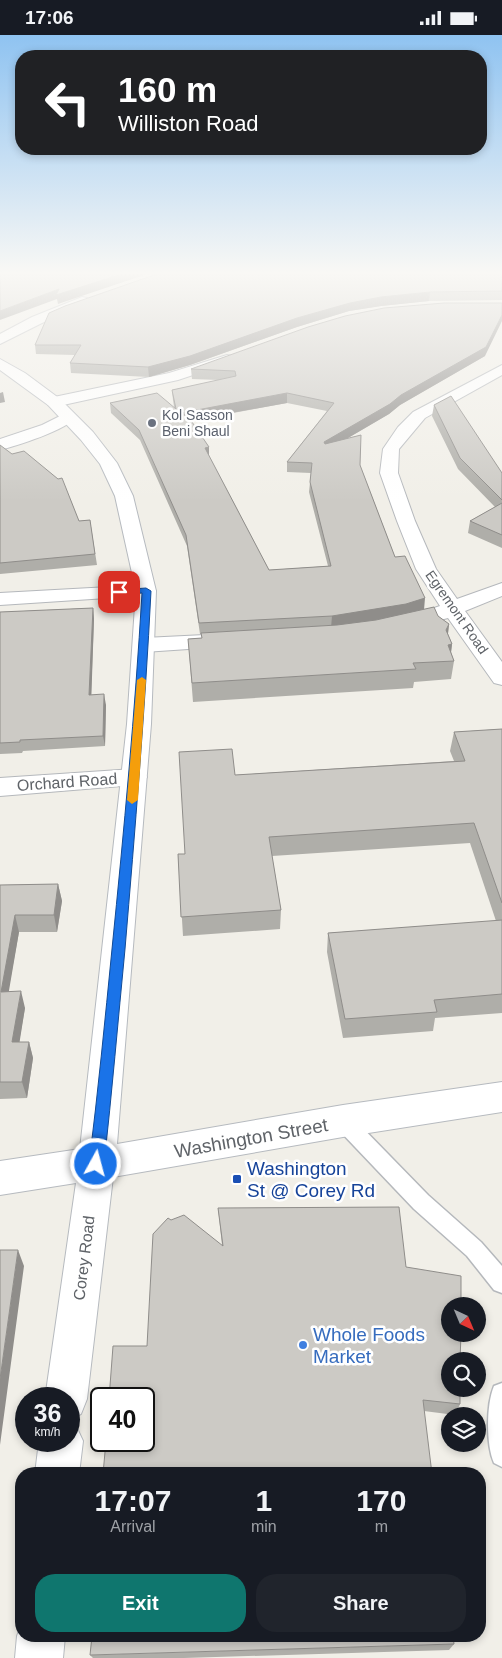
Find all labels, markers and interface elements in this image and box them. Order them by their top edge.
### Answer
text: 17:06 [25,7,74,28]
icon: left [35,70,100,135]
text: 160 m [118,70,217,109]
text: Williston Road [118,111,259,136]
place label: Kol Sasson Beni Shaul [162,407,233,439]
marker: Kol Sasson Beni Shaul [146,417,158,429]
street label: Egremont Road [422,567,492,657]
pin [98,571,140,613]
icon: arrive [105,578,133,606]
street label: Orchard Road [16,770,118,794]
street label: Washington Street [173,1114,330,1162]
position arrow [69,1137,121,1189]
place label: Washington St @ Corey Rd [247,1158,375,1201]
marker: Washington St @ Corey Rd [231,1173,243,1185]
street label: Corey Road [70,1215,98,1301]
north arrow [441,1297,486,1343]
map controls [441,1297,486,1452]
place label: Whole Foods Market [313,1324,425,1367]
marker: Whole Foods Market [297,1339,309,1351]
button: search [441,1352,486,1397]
speed limit sign: 40 [90,1387,155,1452]
text: 36 [34,1399,61,1427]
button: layers [441,1407,486,1452]
text: km/h [34,1425,61,1439]
text: 17:07 [95,1484,171,1517]
text: 1 [255,1484,272,1517]
text: 170 [356,1484,406,1517]
text: Arrival [110,1518,156,1535]
text: min [251,1518,277,1535]
text: m [375,1518,388,1535]
button: Exit [35,1574,246,1632]
button: Share [256,1574,466,1632]

